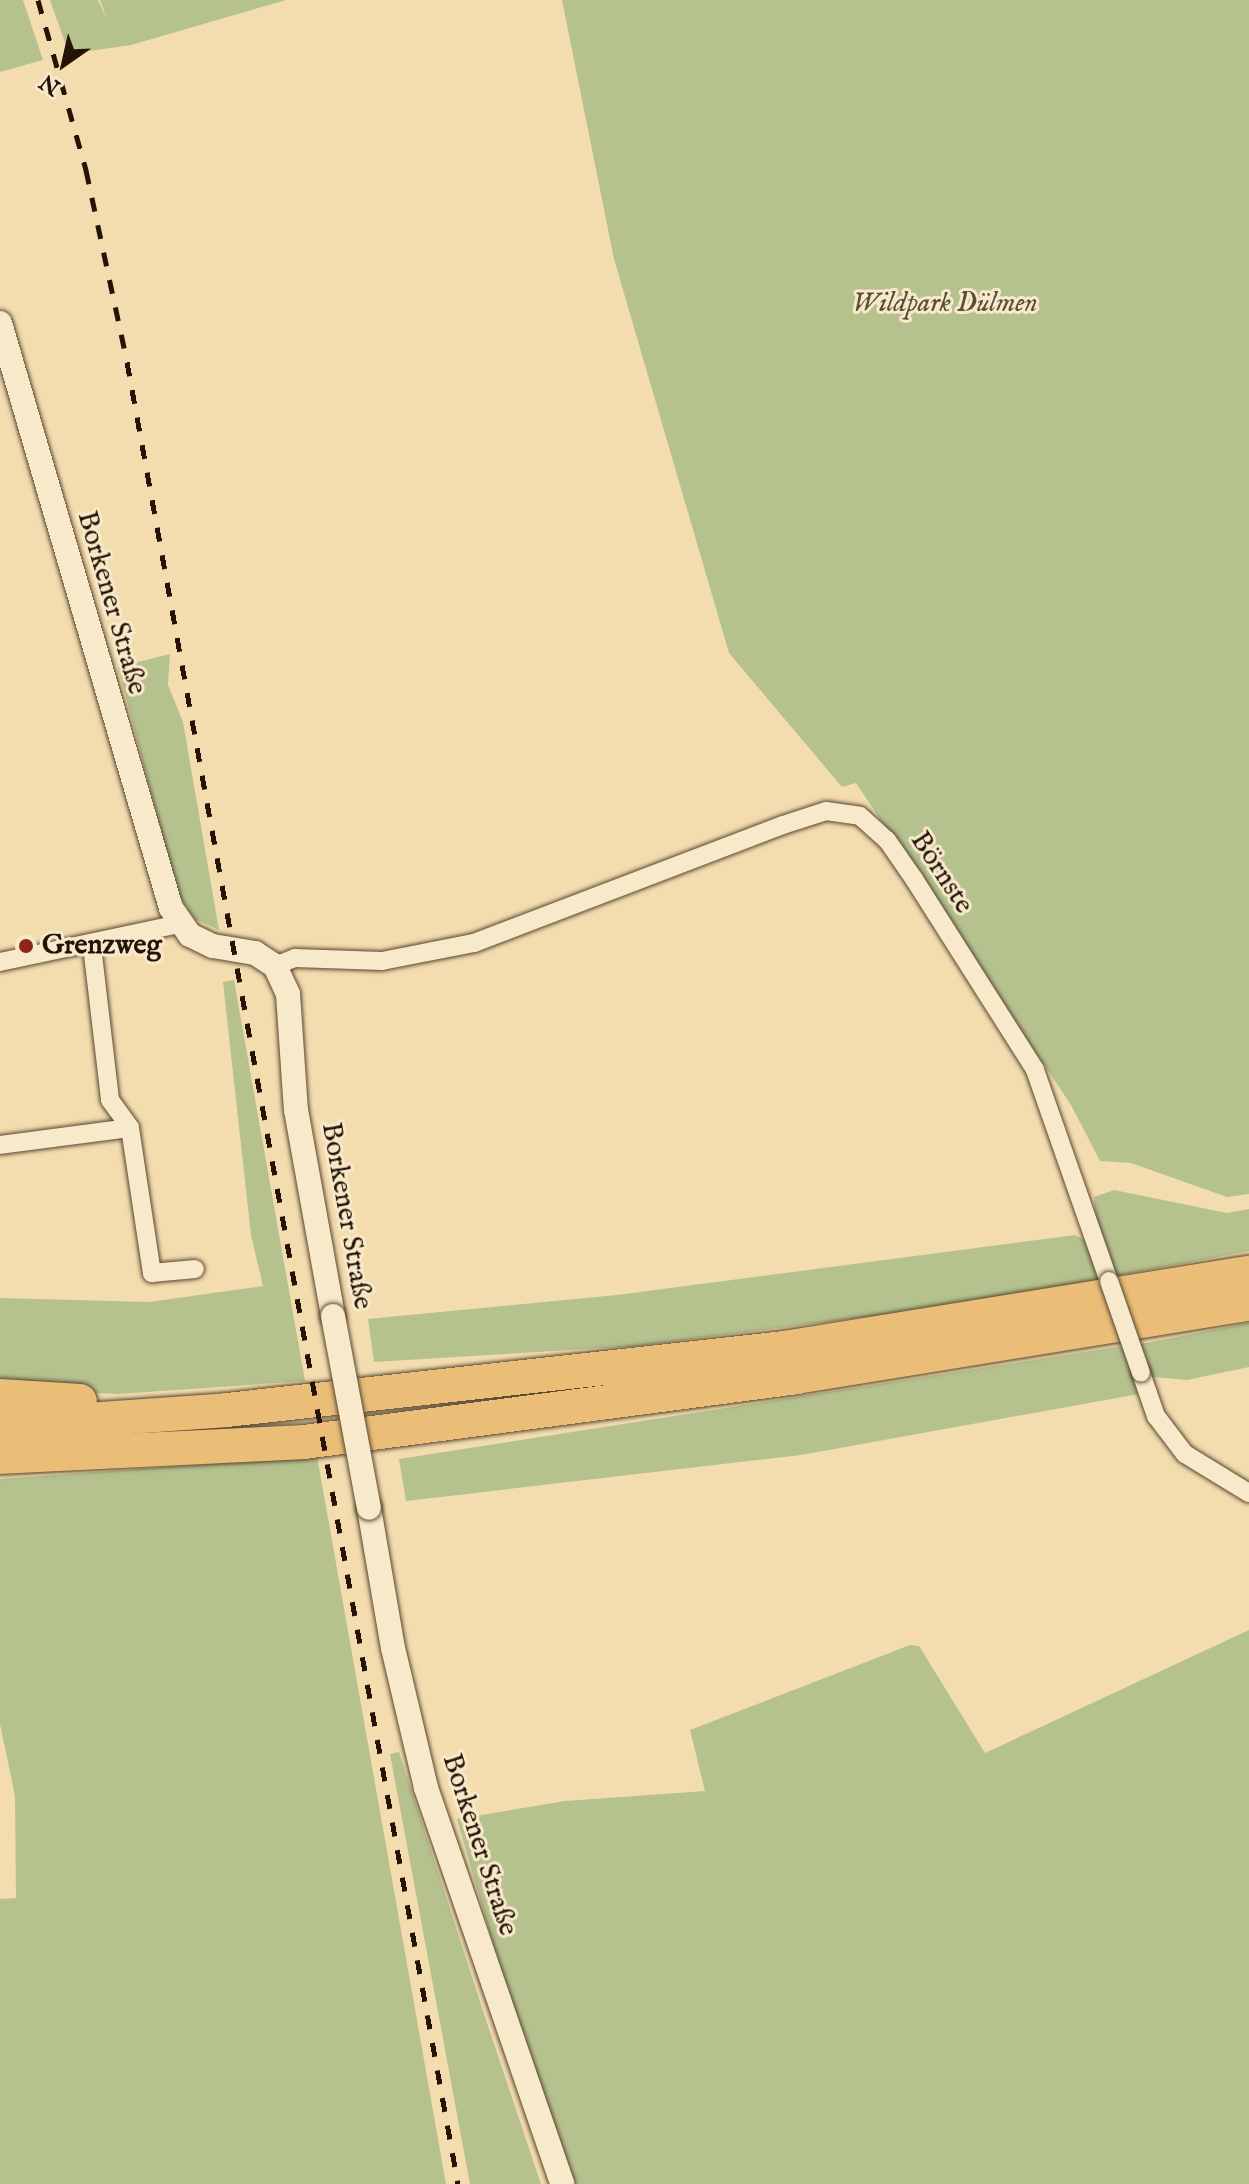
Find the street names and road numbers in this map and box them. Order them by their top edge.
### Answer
street label: Borkener Straße [69,507,153,699]
street label: Börnste [902,826,980,920]
street label: Borkener Straße [313,1120,379,1312]
street label: Borkener Straße [434,1750,524,1940]

